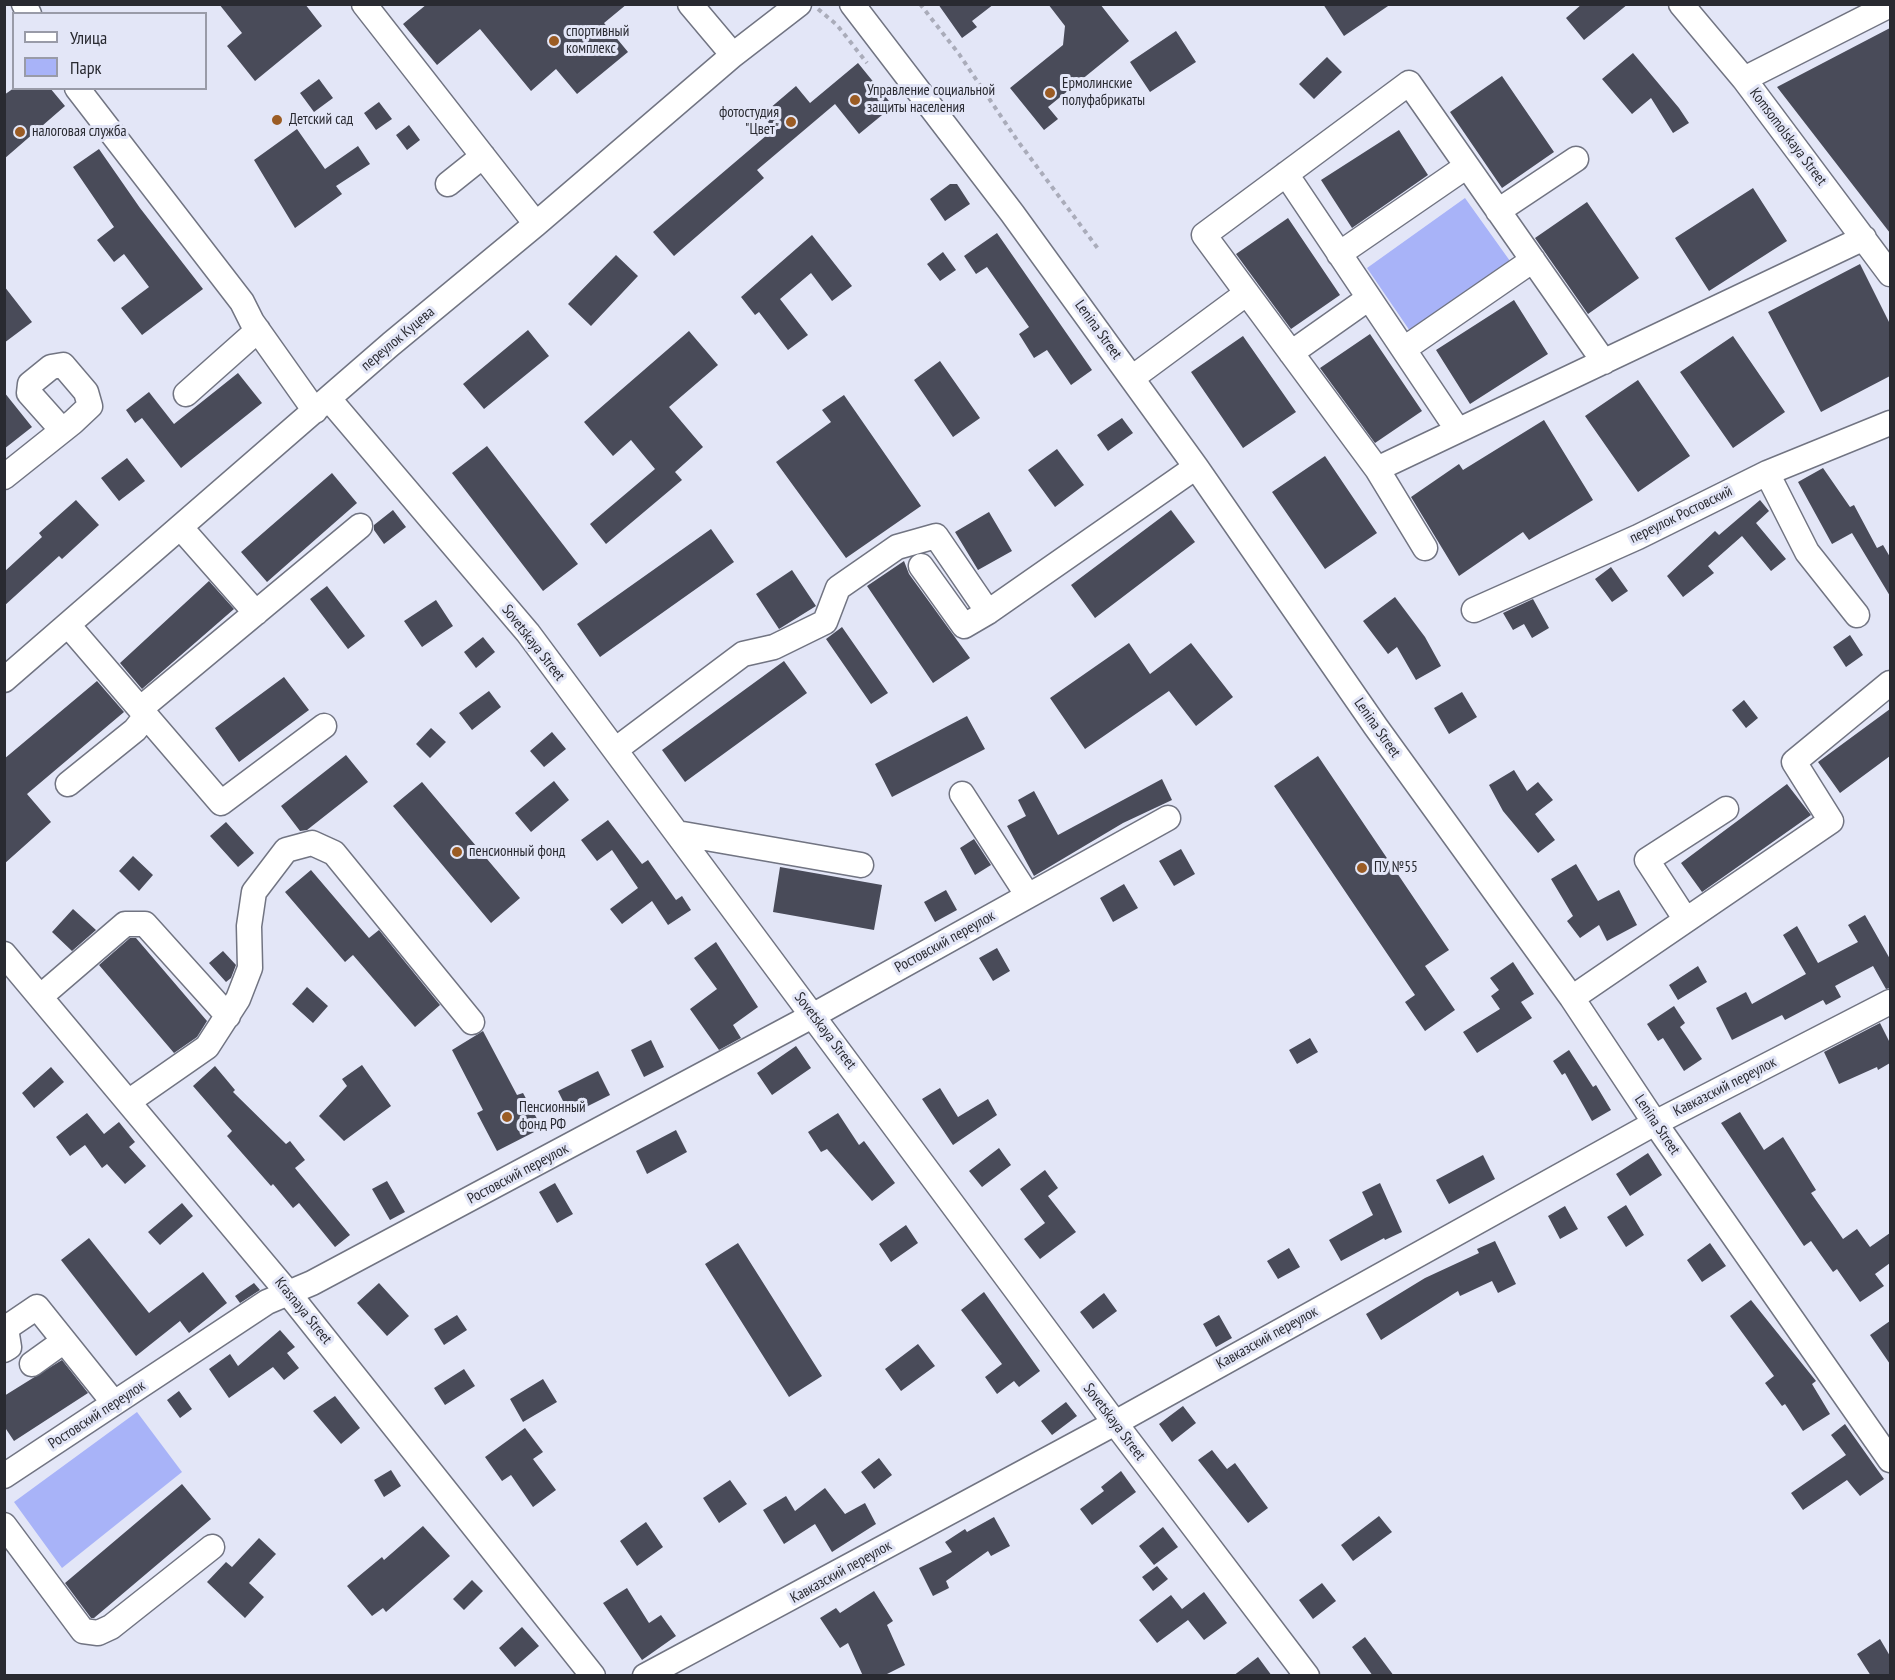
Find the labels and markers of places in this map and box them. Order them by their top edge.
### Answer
place label: спортивный комплекс [566,23,629,58]
marker: спортивный комплекс [547,34,561,48]
place label: Ермолинские полуфабрикаты [1062,75,1145,110]
place label: Управление социальной защиты населения [867,82,995,117]
marker: Ермолинские полуфабрикаты [1043,86,1057,100]
marker: Управление социальной защиты населения [848,93,862,107]
place label: фотостудия "Цвет" [719,104,779,139]
place label: Детский сад [289,111,353,129]
marker: Детский сад [270,113,284,127]
marker: фотостудия "Цвет" [784,115,798,129]
place label: налоговая служба [32,123,126,141]
marker: налоговая служба [13,125,27,139]
place label: пенсионный фонд [469,843,565,861]
marker: пенсионный фонд [450,845,464,859]
place label: ПУ №55 [1374,859,1418,877]
marker: ПУ №55 [1355,861,1369,875]
place label: Пенсионный фонд РФ [519,1099,586,1134]
marker: Пенсионный фонд РФ [500,1110,514,1124]

